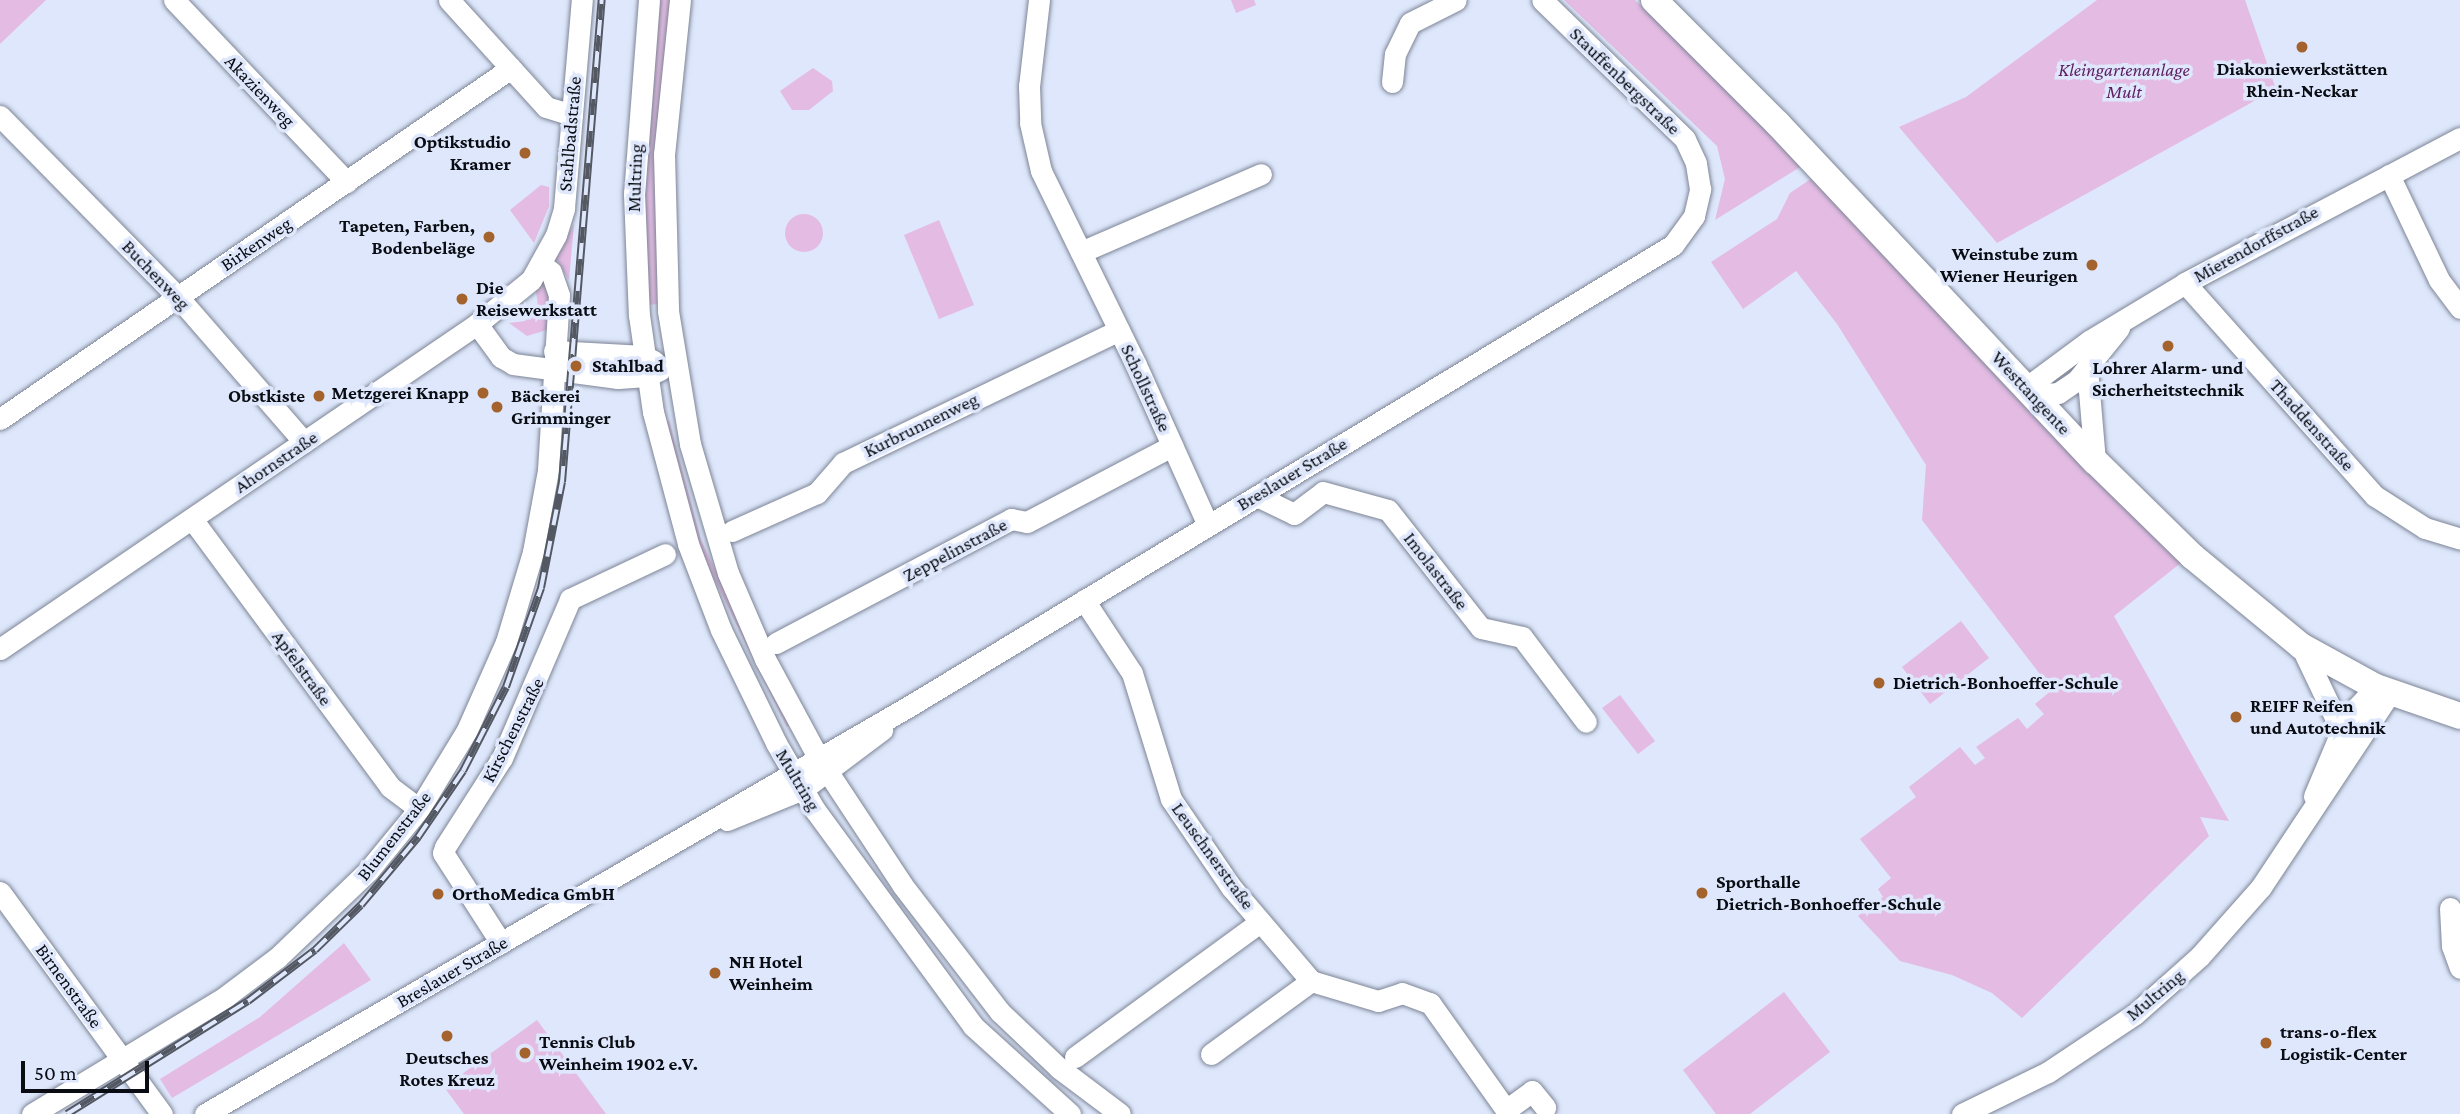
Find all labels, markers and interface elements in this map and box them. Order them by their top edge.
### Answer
street label: Stauffenbergstraße [1565,22,1685,140]
marker: Diakoniewerkstätten Rhein-Neckar [2294,39,2310,55]
street label: Akazienweg [220,50,300,132]
place label: Diakoniewerkstätten Rhein-Neckar [2216,58,2388,102]
park label: Kleingartenanlage Mult [2058,59,2190,103]
street label: Stahlbadstraße [554,75,586,193]
place label: Optikstudio Kramer [414,131,511,175]
street label: Multring [622,144,648,212]
marker: Optikstudio Kramer [517,145,533,161]
street label: Mierendorffstraße [2190,200,2322,288]
street label: Birkenweg [216,212,296,276]
place label: Tapeten, Farben, Bodenbeläge [339,215,475,259]
marker: Tapeten, Farben, Bodenbeläge [481,229,497,245]
street label: Buchenweg [117,235,195,315]
place label: Weinstube zum Wiener Heurigen [1940,243,2078,287]
marker: Weinstube zum Wiener Heurigen [2084,257,2100,273]
place label: Die Reisewerkstatt [476,277,597,321]
marker: Die Reisewerkstatt [454,291,470,307]
marker: Lohrer Alarm- und Sicherheitstechnik [2160,338,2176,354]
street label: Schollstraße [1116,341,1176,435]
street label: Westtangente [1986,346,2076,440]
place label: Stahlbad [592,355,664,377]
marker: Stahlbad [566,356,586,376]
place label: Lohrer Alarm- und Sicherheitstechnik [2092,357,2244,401]
street label: Thaddenstraße [2265,374,2359,476]
place label: Metzgerei Knapp [332,382,469,404]
place label: Obstkiste [228,385,305,407]
marker: Metzgerei Knapp [475,385,491,401]
place label: Bäckerei Grimminger [511,385,611,429]
marker: Obstkiste [311,388,327,404]
street label: Kurbrunnenweg [860,388,982,462]
marker: Bäckerei Grimminger [489,399,505,415]
street label: Ahornstraße [230,426,322,498]
street label: Breslauer Straße [1233,432,1351,516]
street label: Zeppelinstraße [899,513,1011,587]
street label: Imolastraße [1399,528,1473,614]
street label: Apfelstraße [267,626,337,710]
place label: Dietrich-Bonhoeffer-Schule [1893,672,2118,694]
street label: Kirschenstraße [477,674,549,786]
marker: Dietrich-Bonhoeffer-Schule [1871,675,1887,691]
place label: REIFF Reifen und Autotechnik [2250,695,2386,739]
marker: REIFF Reifen und Autotechnik [2228,709,2244,725]
street label: Multring [771,745,825,815]
street label: Blumenstraße [352,787,436,885]
street label: Leuschnerstraße [1167,798,1259,914]
place label: Sporthalle Dietrich-Bonhoeffer-Schule [1716,871,1941,915]
place label: OrthoMedica GmbH [452,883,615,905]
marker: Sporthalle Dietrich-Bonhoeffer-Schule [1694,885,1710,901]
marker: OrthoMedica GmbH [430,886,446,902]
street label: Breslauer Straße [392,931,512,1013]
street label: Birnenstraße [31,939,107,1033]
place label: NH Hotel Weinheim [729,951,813,995]
street label: Multring [2122,964,2188,1026]
marker: NH Hotel Weinheim [707,965,723,981]
place label: trans-o-flex Logistik-Center [2280,1021,2407,1065]
marker: Deutsches Rotes Kreuz [439,1028,455,1044]
place label: Tennis Club Weinheim 1902 e.V. [539,1031,698,1075]
marker: trans-o-flex Logistik-Center [2258,1035,2274,1051]
marker: Tennis Club Weinheim 1902 e.V. [517,1045,533,1061]
place label: Deutsches Rotes Kreuz [399,1047,495,1091]
scale bar [24,1048,152,1092]
text: 50 m [34,1061,77,1085]

